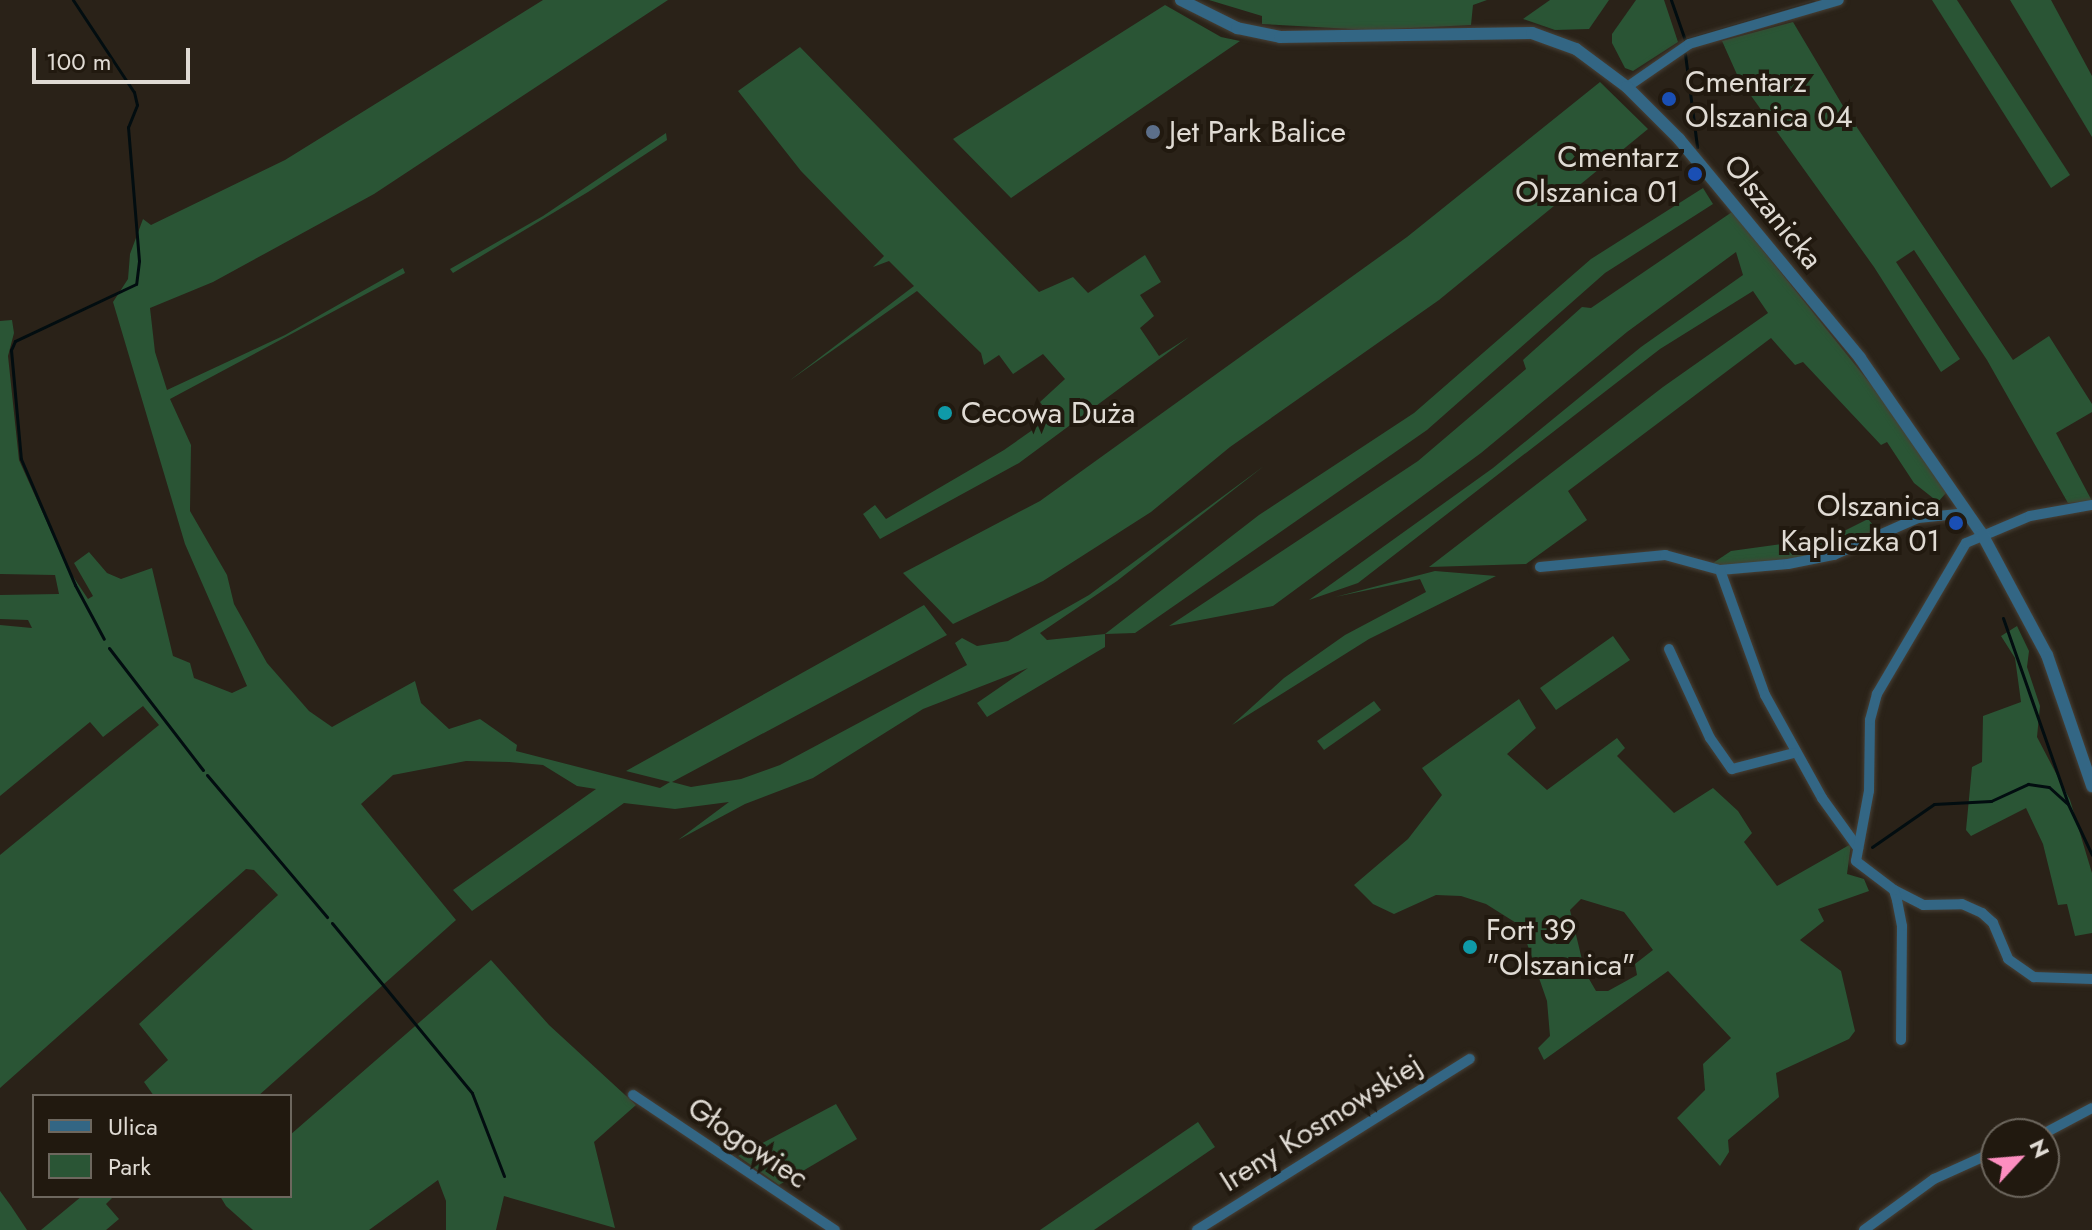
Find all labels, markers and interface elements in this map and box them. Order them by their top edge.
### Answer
scale bar [36,32,194,82]
text: 100 m [46,44,112,79]
place label: Cmentarz Olszanica 04 [1685,64,1853,134]
marker: Cmentarz Olszanica 04 [1660,90,1678,108]
place label: Jet Park Balice [1169,114,1346,150]
marker: Jet Park Balice [1144,123,1162,141]
place label: Cmentarz Olszanica 01 [1515,139,1679,210]
street label: Olszanicka [1716,148,1830,276]
marker: Cmentarz Olszanica 01 [1686,165,1704,183]
place label: Cecowa Duża [961,395,1135,431]
marker: Cecowa Duża [936,404,954,422]
place label: Olszanica Kapliczka 01 [1781,488,1940,558]
marker: Olszanica Kapliczka 01 [1947,514,1965,532]
place label: Fort 39 "Olszanica" [1486,912,1635,982]
marker: Fort 39 "Olszanica" [1461,938,1479,956]
street label: Ireny Kosmowskiej [1214,1047,1428,1199]
street label: Głogowiec [681,1090,815,1196]
legend [32,1094,292,1198]
text: Ulica [108,1109,158,1144]
north arrow [1980,1118,2060,1198]
text: N [2022,1133,2058,1163]
text: Park [108,1149,151,1184]

